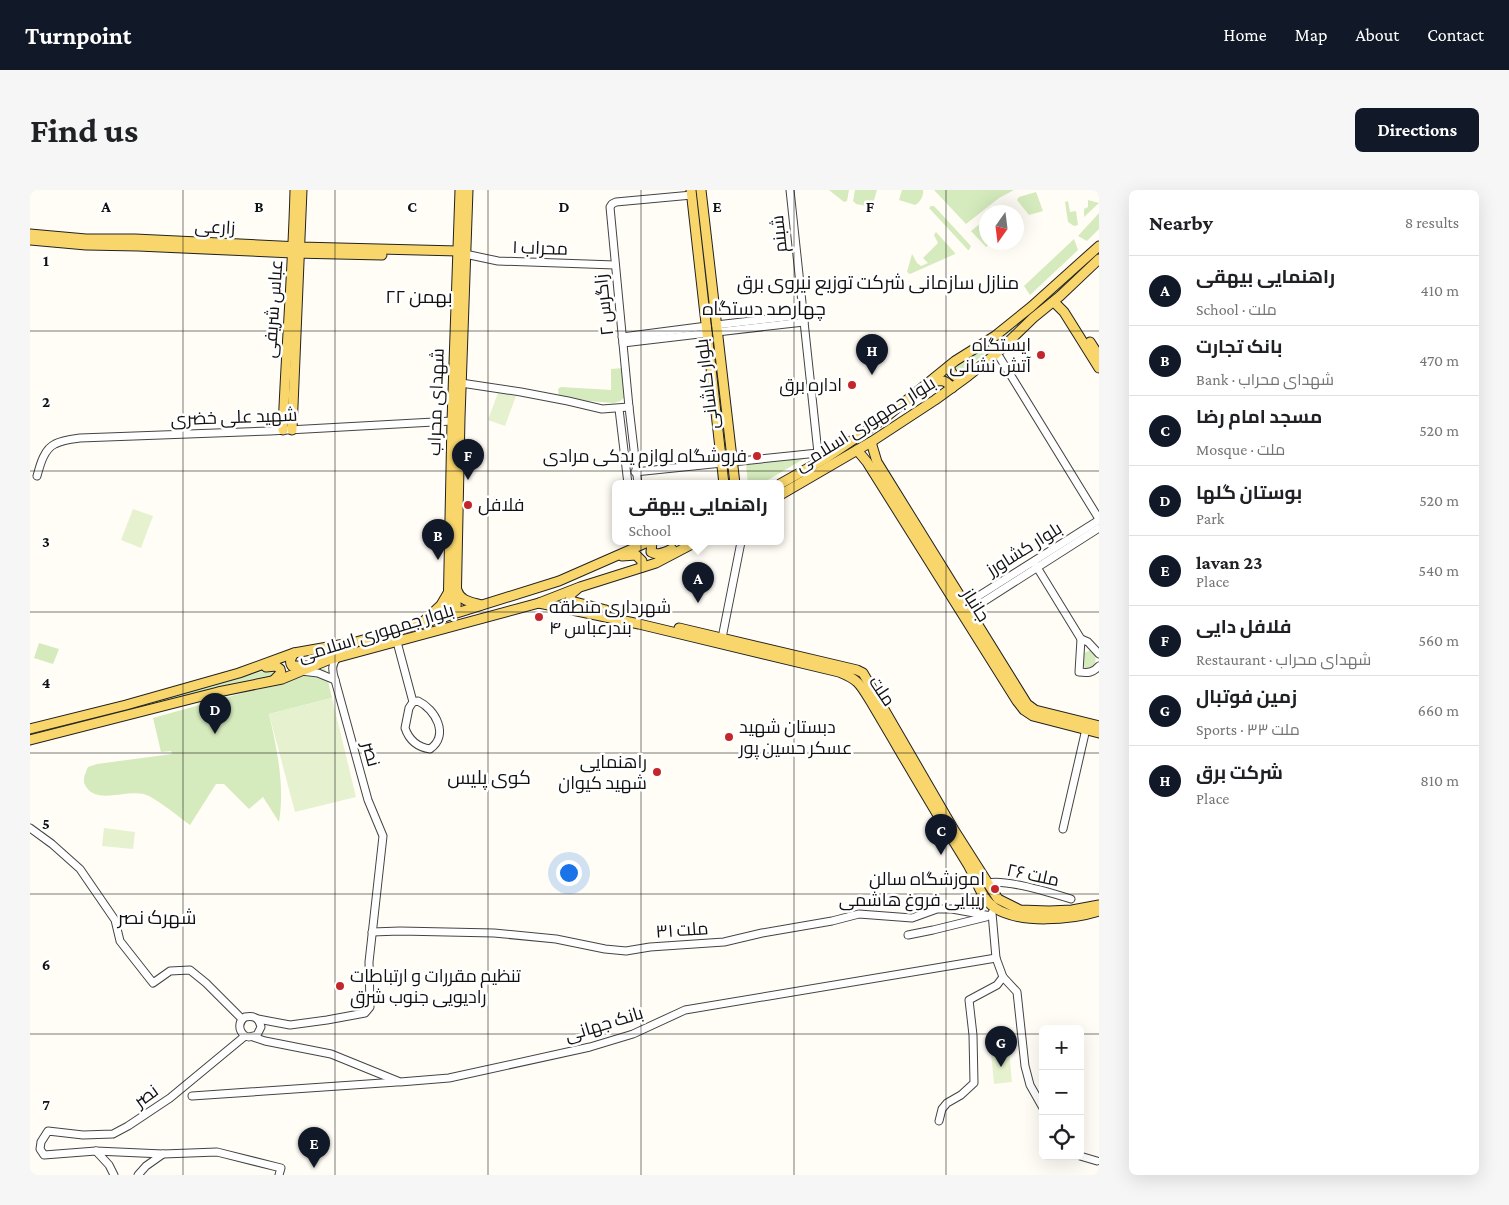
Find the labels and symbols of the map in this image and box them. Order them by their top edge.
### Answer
text: A [100,198,111,215]
text: B [254,198,264,215]
text: C [407,198,417,215]
text: D [558,198,570,215]
text: E [712,198,722,215]
text: F [866,198,875,215]
north arrow [979,205,1024,250]
street label: شبنم [767,214,793,254]
street label: زارعی [194,216,236,239]
street label: محراب ۱ [512,237,568,260]
text: 1 [43,252,49,269]
street label: عباس شریفی [260,259,287,359]
district label: منازل سازمانی شرکت توزیع نیروی برق [737,272,1019,296]
street label: زاگرس ۲ [591,273,618,337]
district label: ۲۲ بهمن [385,286,453,308]
district label: چهارصد دستگاه [702,298,826,321]
pin: H [856,334,888,375]
place label: ایستگاه آتش نشانی [949,335,1031,377]
street label: بلوار کاشانی [692,337,723,430]
street label: شهدای محراب [424,348,449,456]
marker: ایستگاه آتش نشانی [1035,349,1047,361]
street label: بلوار جمهوری اسلامی [791,373,939,476]
place label: اداره برق [779,375,842,397]
marker: اداره برق [846,379,858,391]
text: 2 [42,393,50,410]
street label: شهید علی خضری [170,405,298,430]
pin: F [452,439,484,480]
place label: فروشگاه لوازم یدکی مرادی [543,446,747,468]
marker: فروشگاه لوازم یدکی مرادی [751,450,763,462]
place label: فلافل [478,495,525,516]
marker: فلافل [462,499,474,511]
street label: بلوار کشاورز [982,518,1066,581]
pin: B [422,519,454,560]
text: 3 [42,533,50,550]
pin: A [682,562,714,603]
street label: جانباز [957,584,994,626]
place label: شهرداری منطقه ۴ بندرعباس [549,597,671,639]
street label: بلوار جمهوری اسلامی [296,600,456,667]
marker: شهرداری منطقه ۴ بندرعباس [533,611,545,623]
street label: ملت [865,672,899,710]
text: 4 [42,674,51,691]
pin: D [199,693,231,734]
place label: دبستان شهید عسکر حسین پور [738,717,852,760]
marker: دبستان شهید عسکر حسین پور [723,731,735,743]
street label: نصر [357,738,384,769]
place label: راهنمایی شهید کیوان [558,752,647,794]
marker: راهنمایی شهید کیوان [651,766,663,778]
district label: کوی پلیس [447,767,531,790]
pin: C [925,814,957,855]
text: 5 [42,815,50,832]
your location [556,860,582,886]
street label: ملت ۲۶ [1005,860,1061,890]
place label: اموزشگاه سالن زیبایی فروغ هاشمی [839,869,985,912]
marker: اموزشگاه سالن زیبایی فروغ هاشمی [989,883,1001,895]
district label: شهرک نصر [117,907,196,929]
street label: ملت ۳۱ [655,918,709,942]
text: 6 [42,956,50,973]
place label: تنظیم مقررات و ارتباطات رادیویی جنوب شرق [350,966,521,1009]
marker: تنظیم مقررات و ارتباطات رادیویی جنوب شرق [334,980,346,992]
street label: بانک جهانی [562,1003,646,1046]
pin: G [985,1026,1017,1067]
street label: نصر [129,1081,163,1113]
text: 7 [42,1096,50,1113]
pin: E [298,1127,330,1168]

